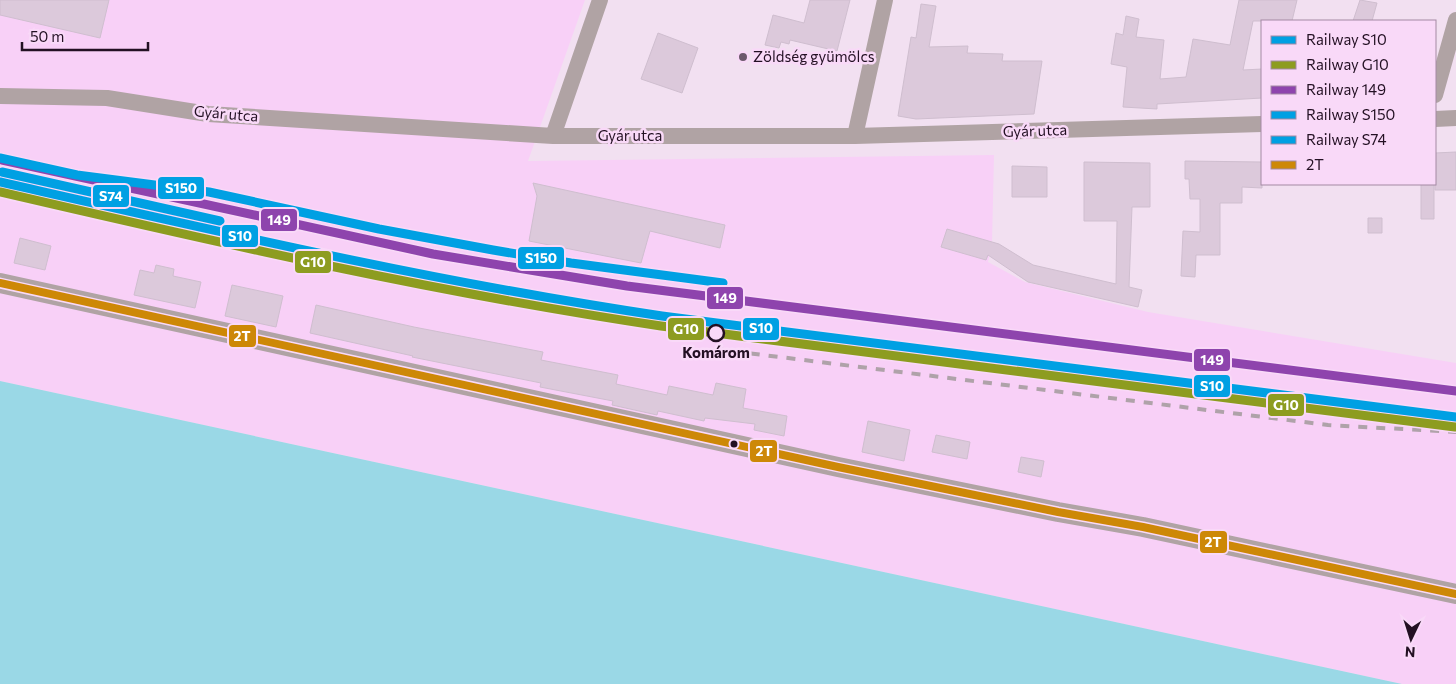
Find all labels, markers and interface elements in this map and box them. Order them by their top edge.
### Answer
scale bar [22,20,149,52]
legend [1261,20,1436,185]
text: 50 m [30,27,64,45]
text: Railway S10 [1306,30,1387,48]
place label: Zöldség gyümölcs [753,47,875,65]
marker: Zöldség gyümölcs [737,51,749,63]
text: Railway G10 [1306,55,1389,73]
text: Railway 149 [1306,80,1386,98]
street label: Gyár utca [193,101,259,125]
text: Railway S150 [1306,105,1395,123]
street label: Gyár utca [1002,120,1068,140]
street label: Gyár utca [598,126,662,144]
text: Railway S74 [1306,130,1387,148]
text: 2T [1306,155,1324,173]
line badge: S150 [157,176,205,200]
text: S150 [165,179,197,196]
line badge: S74 [92,184,130,208]
text: S74 [99,187,123,204]
line badge: 149 [260,208,298,232]
text: 149 [267,211,291,228]
line badge: S10 [221,224,259,248]
text: S10 [228,227,252,244]
line badge: S150 [517,246,565,270]
text: S150 [525,249,557,266]
line badge: G10 [294,250,332,274]
text: G10 [300,253,326,270]
line badge: 149 [706,286,744,310]
text: 149 [713,289,737,306]
line badge: G10 [667,317,705,341]
line badge: S10 [742,317,780,341]
text: S10 [749,319,773,336]
text: G10 [673,320,699,337]
line badge: 2T [228,324,257,348]
marker: Komárom [707,324,725,342]
text: 2T [233,327,251,344]
place label: Komárom [682,343,750,361]
line badge: 149 [1193,348,1231,372]
text: 149 [1200,351,1224,368]
line badge: S10 [1193,374,1231,398]
text: S10 [1200,377,1224,394]
line badge: G10 [1267,393,1305,417]
text: G10 [1273,396,1299,413]
unlabelled marker [729,439,739,449]
line badge: 2T [749,439,778,463]
text: 2T [755,442,773,459]
line badge: 2T [1199,530,1228,554]
text: 2T [1204,533,1222,550]
north arrow [1386,614,1436,664]
text: N [1404,644,1416,661]

